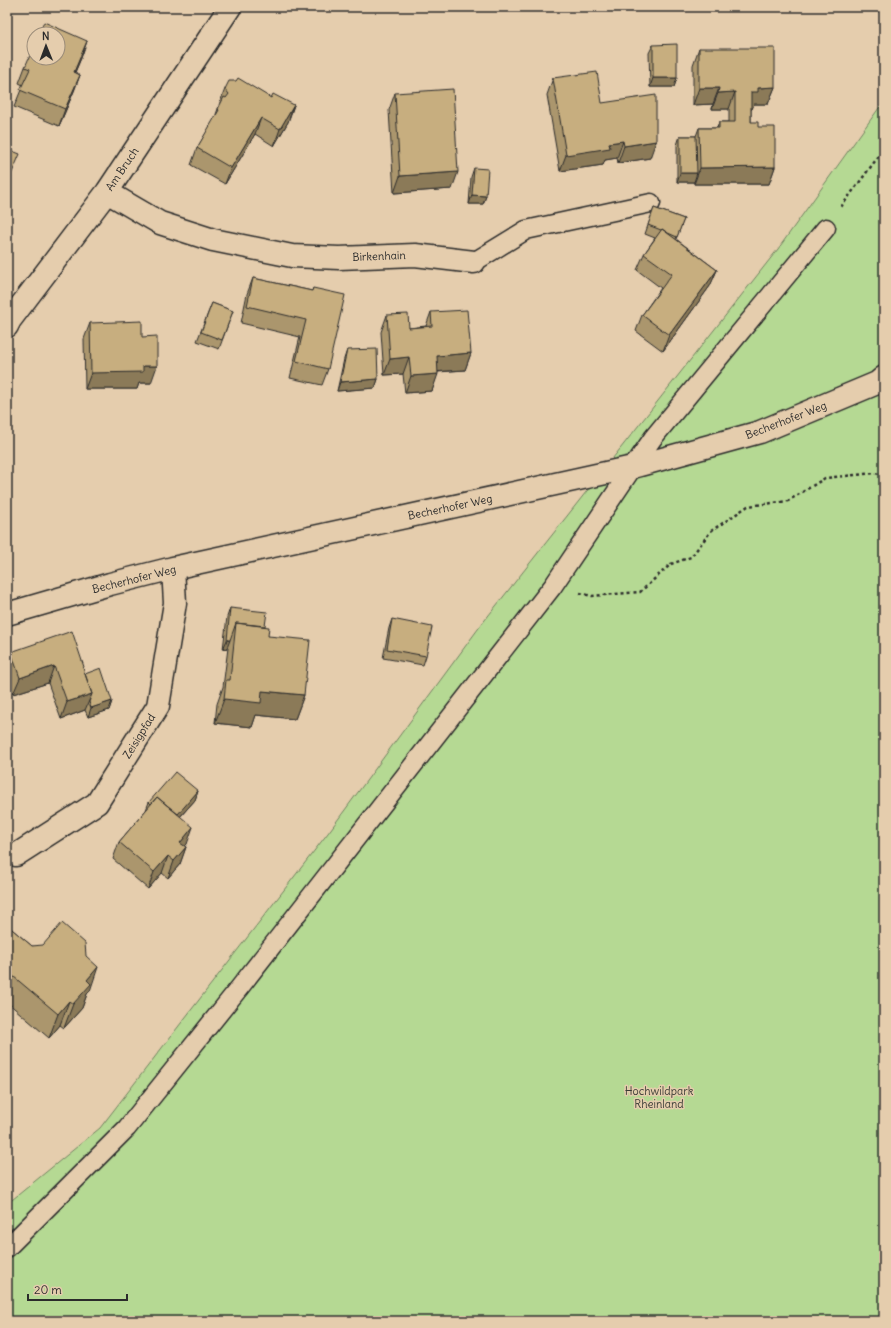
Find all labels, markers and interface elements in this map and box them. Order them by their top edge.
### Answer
north arrow [26,26,66,66]
text: N [42,29,50,43]
street label: Am Bruch [102,145,142,193]
street label: Birkenhain [352,248,406,264]
street label: Becherhofer Weg [743,398,829,442]
street label: Becherhofer Weg [406,491,494,523]
street label: Becherhofer Weg [91,562,177,596]
street label: Zeisigpfad [120,711,159,761]
park label: Hochwildpark Rheinland [625,1084,694,1111]
scale bar [28,1276,127,1302]
text: 20 m [34,1282,62,1297]

